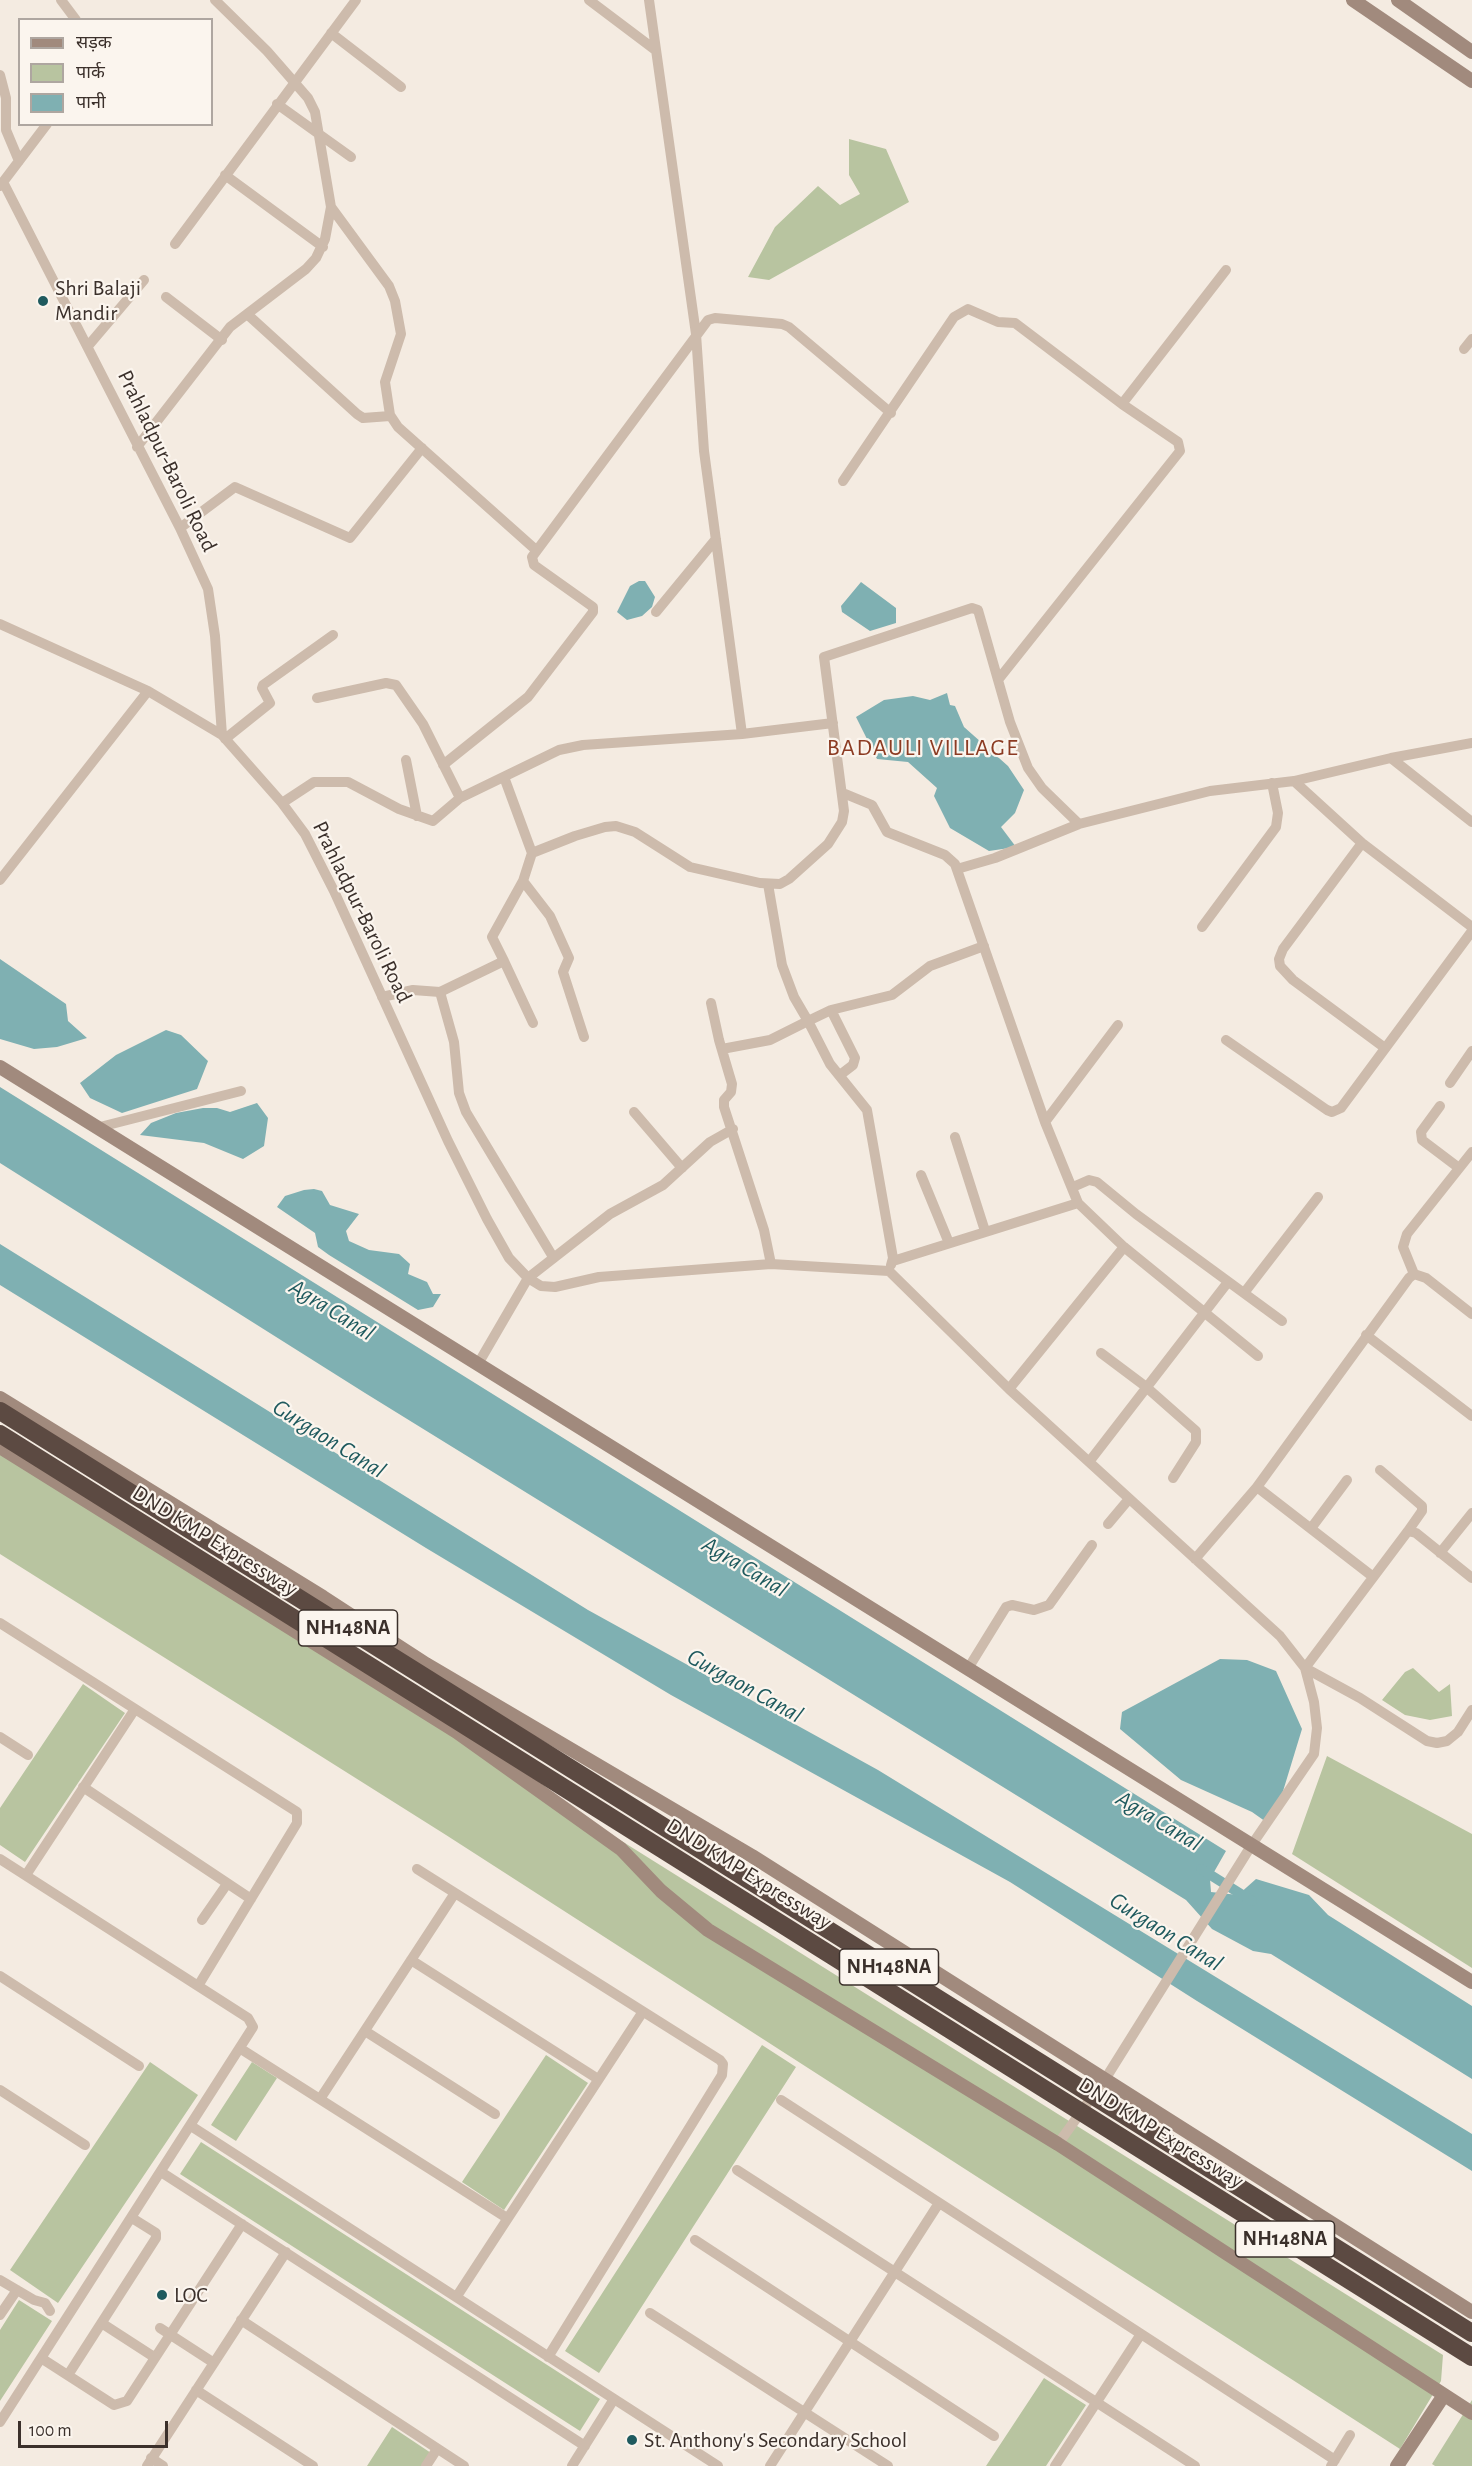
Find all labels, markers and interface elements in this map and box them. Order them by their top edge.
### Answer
legend [18,18,213,126]
text: सड़क [76,34,112,52]
text: पार्क [76,64,105,82]
text: पानी [76,94,106,112]
place label: Shri Balaji Mandir [55,275,141,326]
marker: Shri Balaji Mandir [36,294,50,308]
street label: Prahladpur-Baroli Road [112,366,222,556]
district label: BADAULI VILLAGE [827,734,1019,762]
street label: Prahladpur-Baroli Road [307,817,417,1007]
water label: Agra Canal [284,1273,380,1347]
water label: Gurgaon Canal [267,1393,391,1485]
street label: DND KMP Expressway [127,1479,303,1603]
water label: Agra Canal [697,1530,793,1604]
road number: NH148NA [298,1610,398,1646]
water label: Gurgaon Canal [682,1642,808,1730]
water label: Agra Canal [1111,1784,1207,1858]
street label: DND KMP Expressway [661,1812,837,1936]
water label: Gurgaon Canal [1104,1886,1228,1978]
road number: NH148NA [840,1949,938,1985]
street label: DND KMP Expressway [1073,2071,1249,2195]
road number: NH148NA [1236,2221,1334,2257]
place label: LOC [174,2282,208,2308]
marker: LOC [155,2288,169,2302]
scale bar [21,2409,171,2447]
text: 100 m [29,2422,72,2440]
place label: St. Anthony's Secondary School [644,2427,907,2453]
marker: St. Anthony's Secondary School [625,2433,639,2447]

